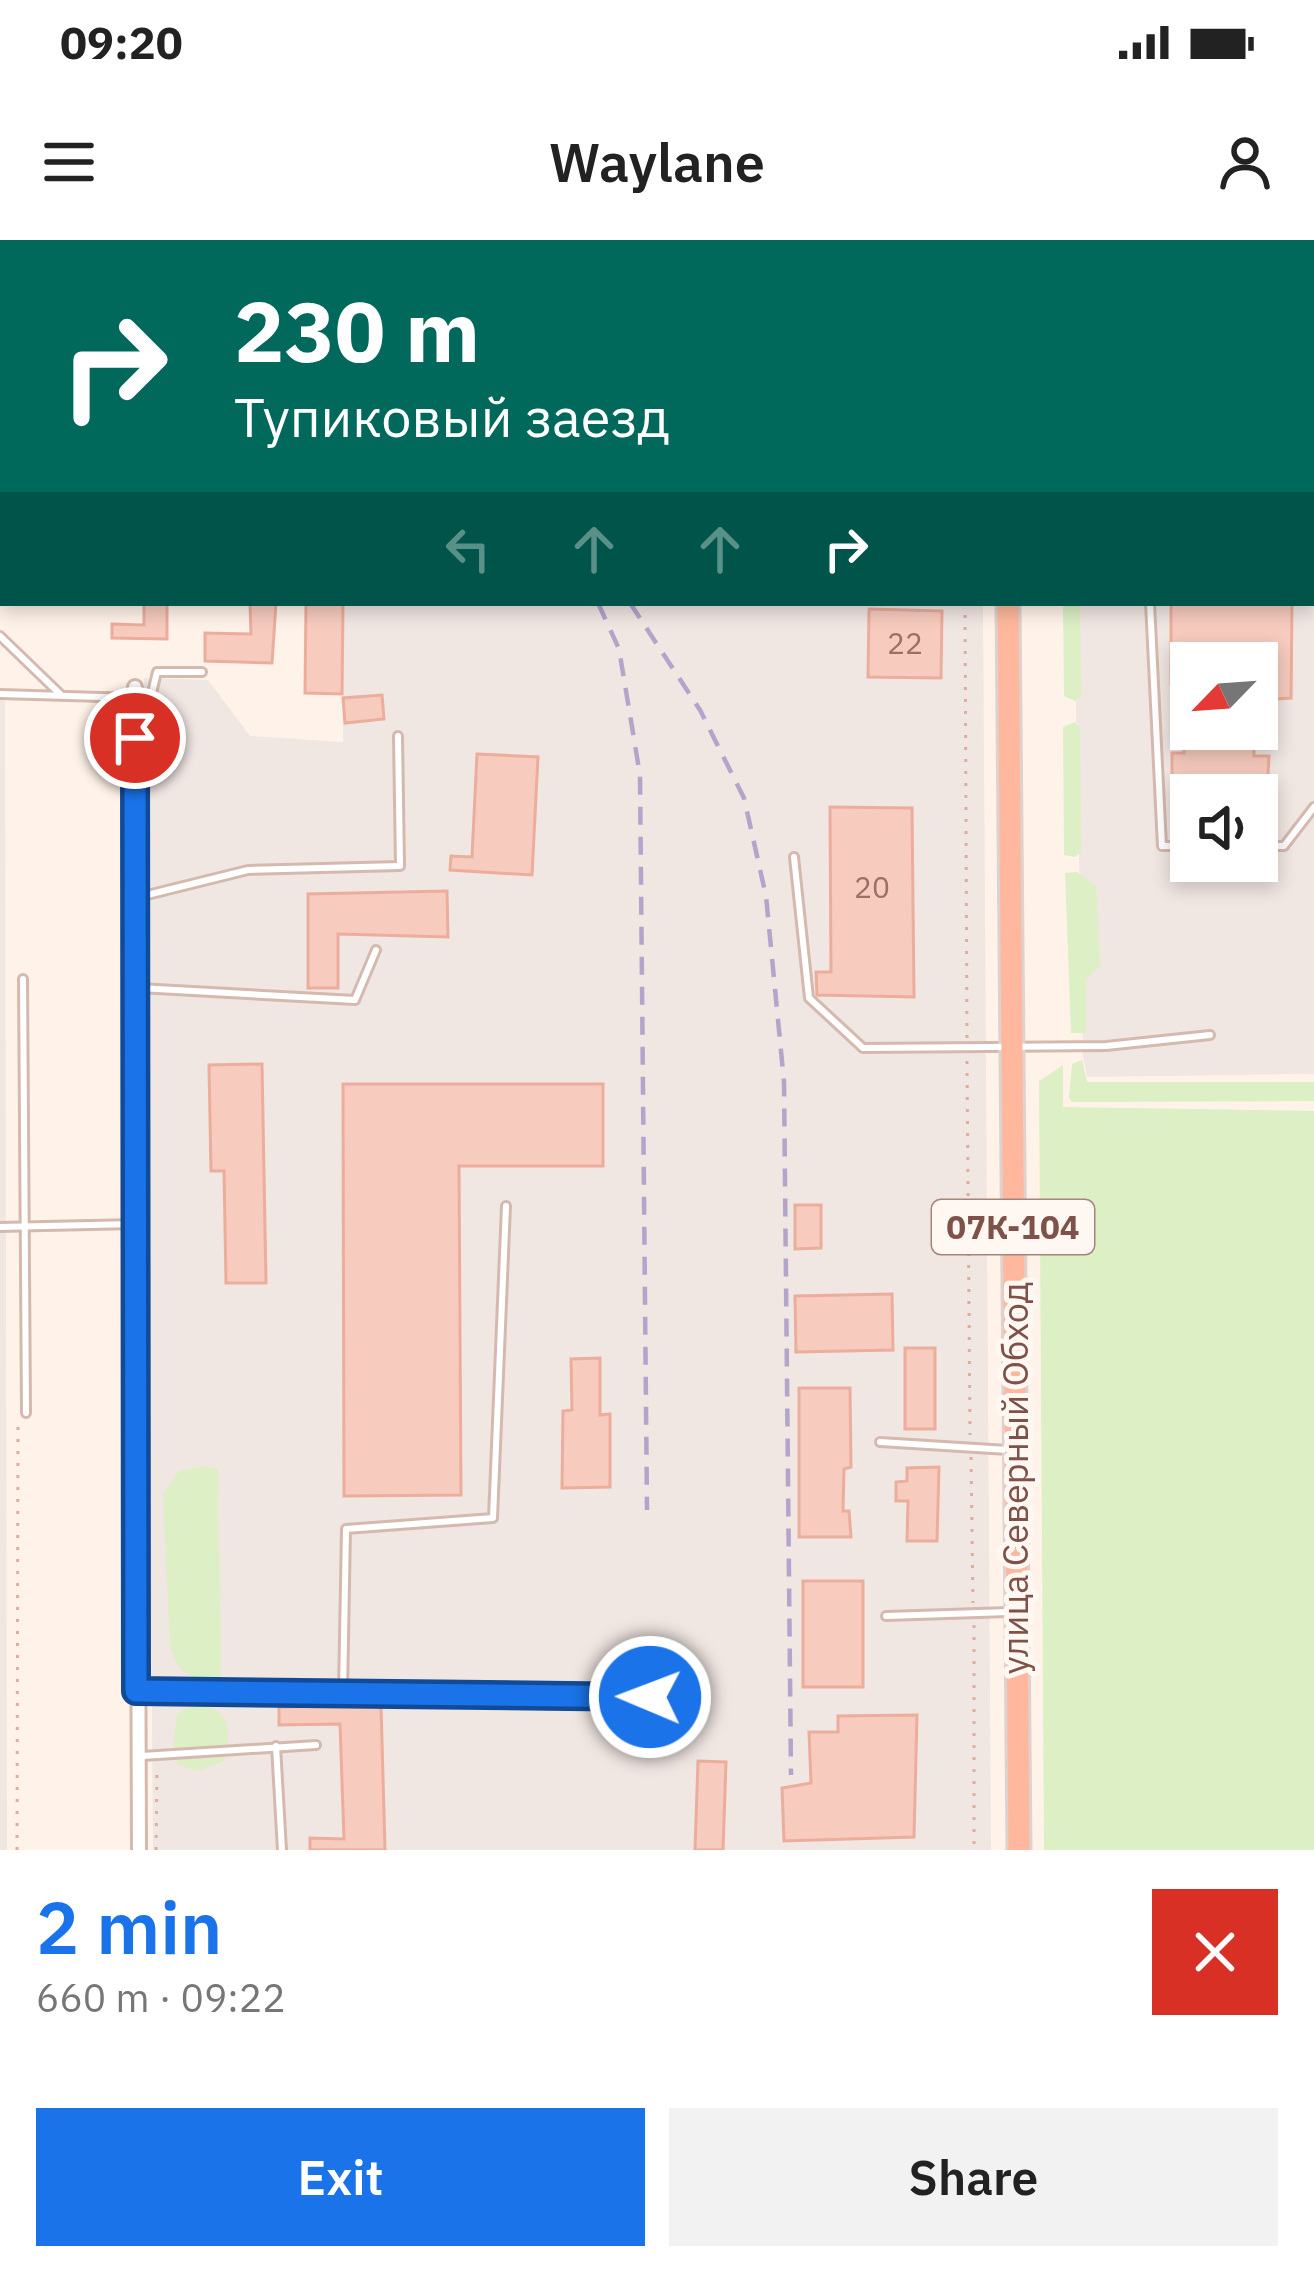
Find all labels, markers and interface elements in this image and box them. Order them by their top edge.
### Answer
text: 09:20 [60,13,183,71]
text: Waylane [549,127,765,197]
icon: menu [36,129,102,195]
icon: person [1212,129,1278,195]
text: 230 m [234,276,480,385]
icon: right [36,288,192,444]
text: Тупиковый заезд [234,382,670,452]
icon: left [435,516,501,582]
icon: ahead [561,516,627,582]
icon: ahead [687,516,753,582]
icon: right [813,516,879,582]
house number: 22 [887,623,923,662]
north arrow [1170,642,1278,750]
map controls [1170,642,1278,882]
pin [84,687,186,789]
icon: arrive [102,705,168,771]
button: sound [1170,774,1278,882]
house number: 20 [854,867,890,906]
road number: 07К-104 [932,1200,1094,1254]
street label: улица Северный Обход [991,1282,1038,1674]
position arrow [587,1634,713,1760]
text: 2 min [36,1880,222,1974]
button: close [1152,1889,1278,2015]
text: 660 m · 09:22 [36,1972,286,2023]
button: Exit [36,2108,645,2246]
button: Share [669,2108,1278,2246]

